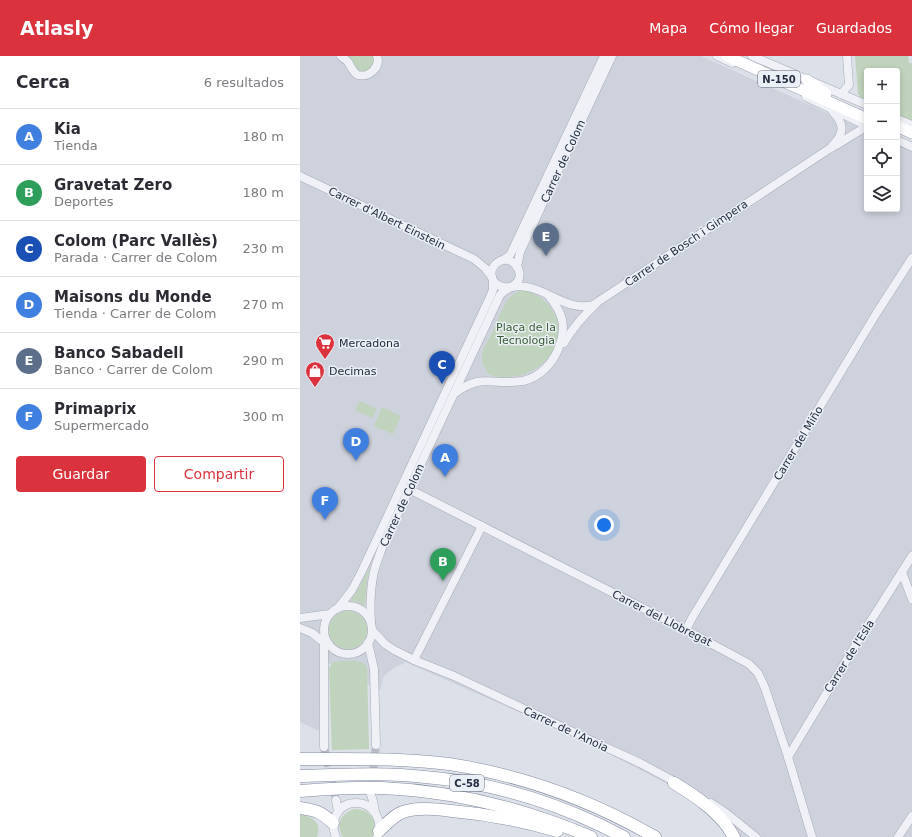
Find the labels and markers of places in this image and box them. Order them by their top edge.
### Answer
pin: E [533,223,559,256]
supermarket icon: Mercadona [314,332,336,360]
place label: Mercadona [339,337,400,350]
pin: C [429,351,455,384]
shop icon: Decimas [304,360,326,388]
place label: Decimas [329,365,377,378]
pin: D [343,428,369,461]
pin: A [432,444,458,477]
pin: F [312,487,338,520]
pin: B [430,548,456,581]

